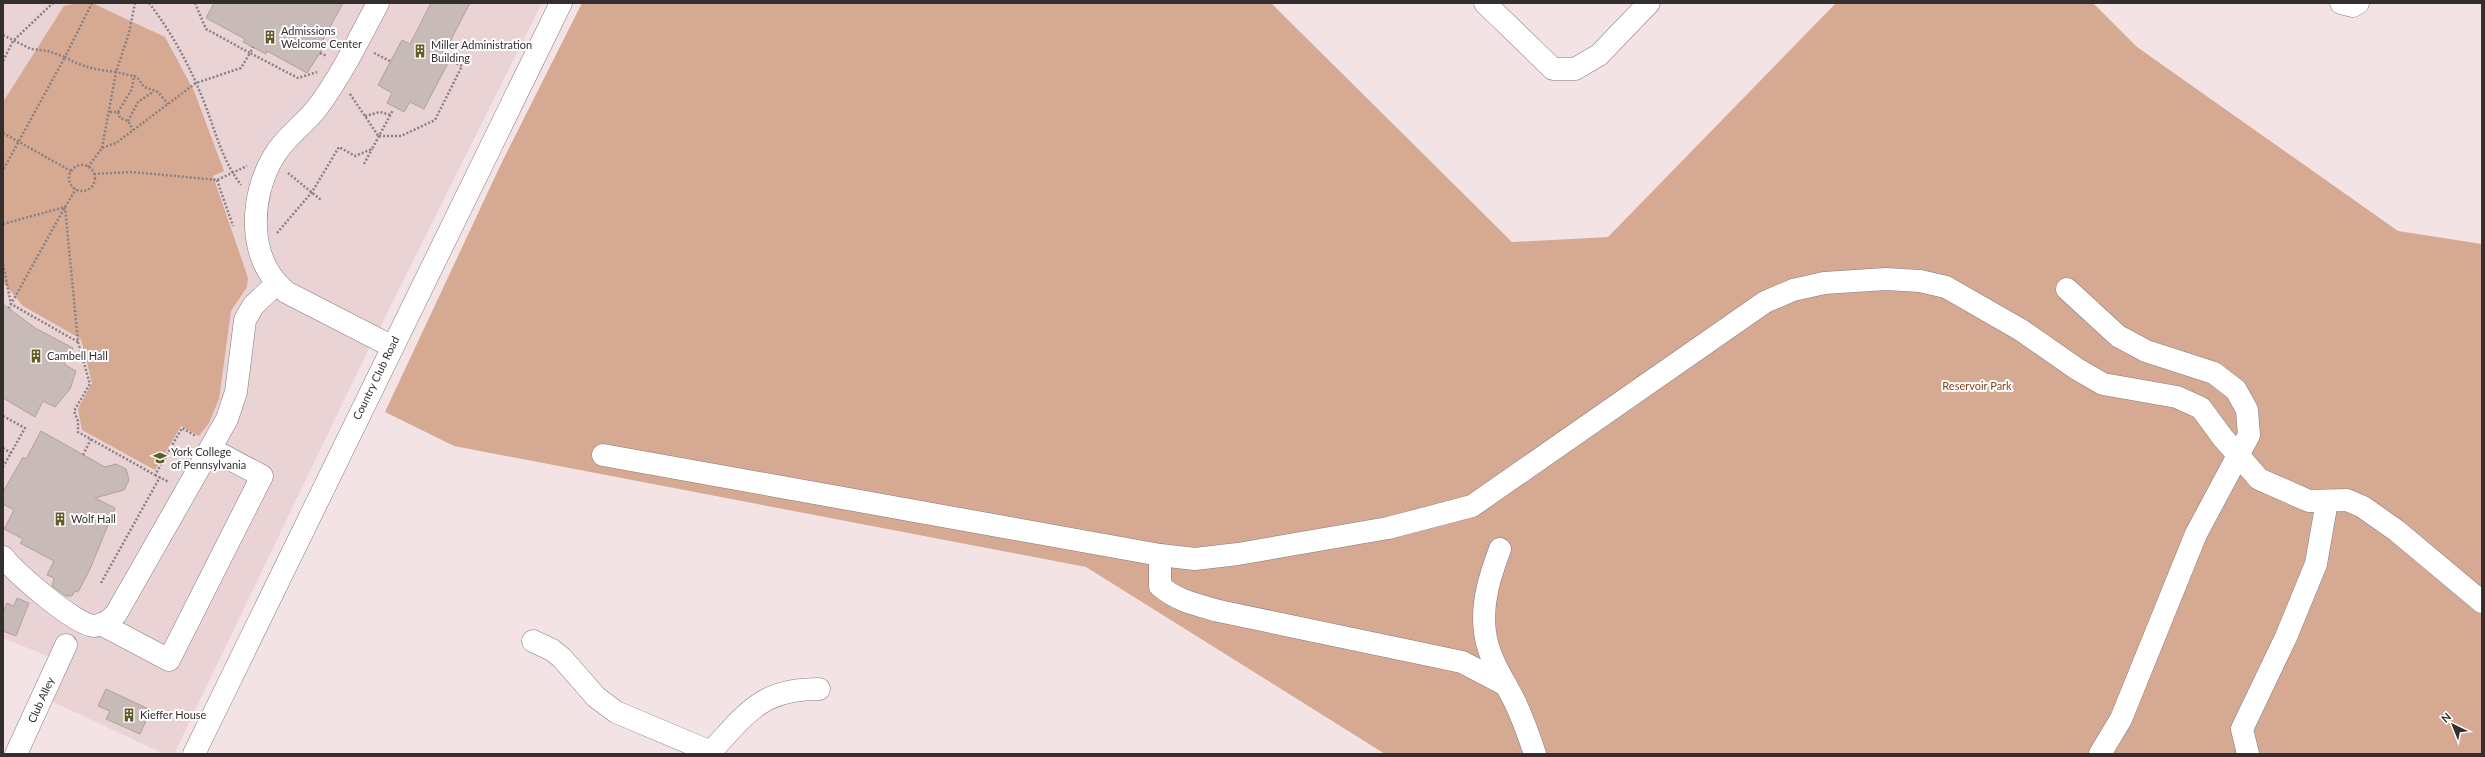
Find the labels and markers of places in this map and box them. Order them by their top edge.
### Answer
place label: Admissions Welcome Center [281,24,362,50]
building icon: Admissions Welcome Center [262,29,278,45]
place label: Miller Administration Building [431,38,532,64]
building icon: Miller Administration Building [412,43,428,59]
building icon: Cambell Hall [28,348,44,364]
place label: Cambell Hall [47,349,108,362]
place label: York College of Pennsylvania [171,445,246,471]
school or university icon: York College of Pennsylvania [152,450,168,466]
building icon: Wolf Hall [52,511,68,527]
place label: Wolf Hall [71,512,116,525]
building icon: Kieffer House [121,707,137,723]
place label: Kieffer House [140,708,207,721]

